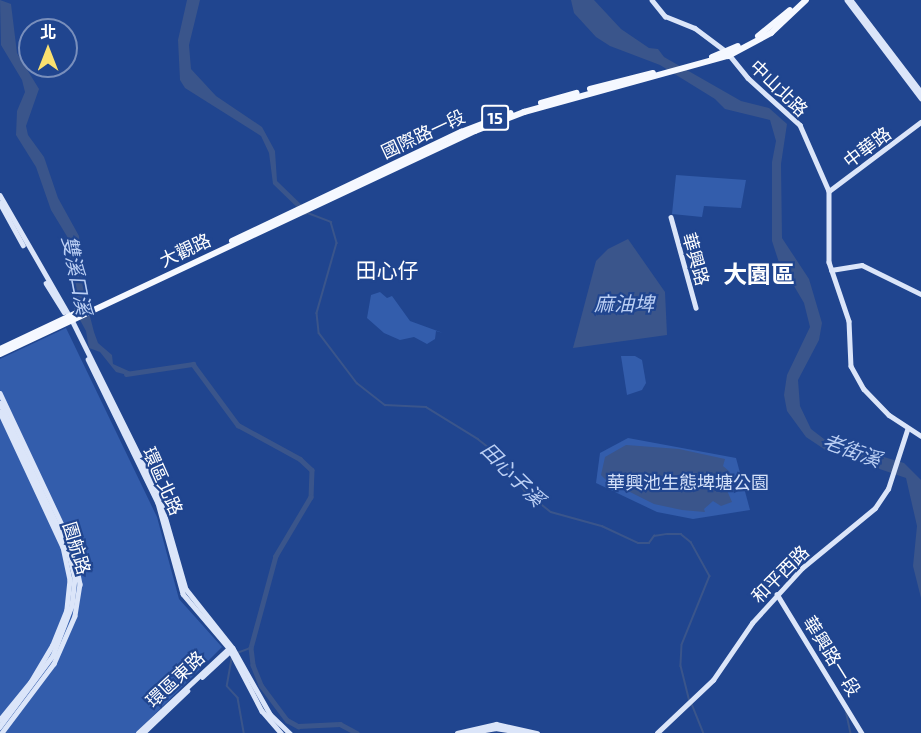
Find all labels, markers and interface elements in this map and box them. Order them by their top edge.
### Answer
north arrow [18,18,78,78]
text: 北 [40,22,56,41]
street label: 中山北路 [746,55,812,121]
street label: 國際路一段 [378,105,468,163]
road number: 15 [480,105,510,131]
street label: 中華路 [839,122,895,172]
street label: 大觀路 [156,229,214,271]
street label: 華興路 [678,230,714,288]
water label: 雙溪口溪 [58,233,96,317]
district label: 田心仔 [356,257,418,283]
district label: 大園區 [723,260,795,288]
water label: 麻油埤 [594,291,654,315]
water label: 老街溪 [820,428,884,472]
water label: 田心子溪 [476,437,550,511]
street label: 環區北路 [138,444,188,518]
park label: 華興池生態埤塘公園 [607,471,769,493]
street label: 園航路 [59,519,95,577]
street label: 和平西路 [747,541,813,607]
street label: 華興路一段 [799,612,865,700]
street label: 環區東路 [141,647,209,711]

